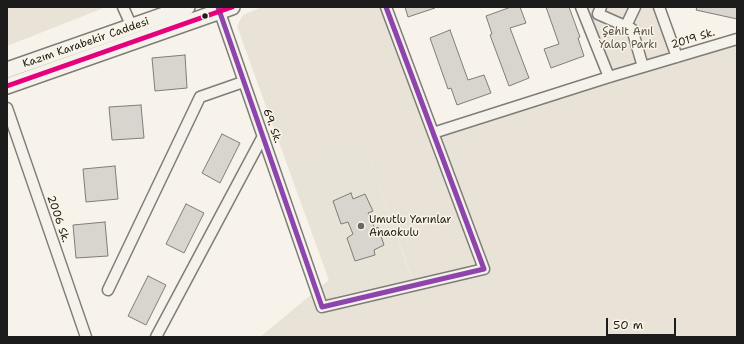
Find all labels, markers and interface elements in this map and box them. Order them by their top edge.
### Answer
unlabelled marker [200,11,210,21]
street label: Kazım Karabekir Caddesi [21,15,151,71]
park label: Şehit Anıl Yalap Parkı [599,25,657,51]
street label: 2019 Sk. [669,26,717,52]
street label: 69. Sk. [260,107,284,145]
street label: 2006 Sk. [44,194,72,244]
place label: Umutlu Yarınlar Anaokulu [369,213,452,239]
marker: Umutlu Yarınlar Anaokulu [356,221,366,231]
scale bar [608,310,678,336]
text: 50 m [613,317,643,333]

